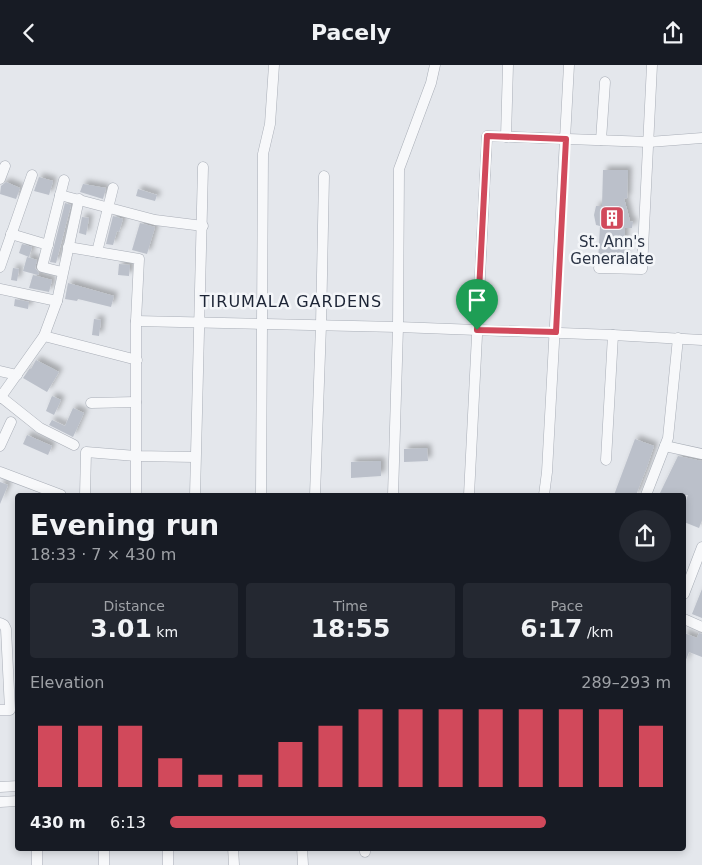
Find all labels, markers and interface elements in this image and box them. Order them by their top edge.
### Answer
icon: back [15,19,43,47]
icon: share [659,19,687,47]
text: Pacely [311,20,391,45]
building icon: St. Ann's Generalate [599,205,625,231]
place label: St. Ann's Generalate [570,233,654,268]
pin [456,279,498,330]
icon: arrive [463,286,491,314]
district label: TIRUMALA GARDENS [199,292,382,311]
text: Evening run [30,509,219,542]
button: share [619,510,671,562]
text: 18:33 · 7 × 430 m [30,545,176,564]
text: Distance [104,598,165,614]
text: Time [333,598,368,614]
text: Pace [550,598,583,614]
text: 3.01 [90,614,152,643]
text: 18:55 [311,614,390,643]
text: 6:17 [520,614,582,643]
text: km [152,624,178,640]
text: /km [582,624,613,640]
text: Elevation [30,673,104,692]
text: 289–293 m [581,673,671,692]
text: 430 m [30,813,86,832]
text: 6:13 [110,813,146,832]

